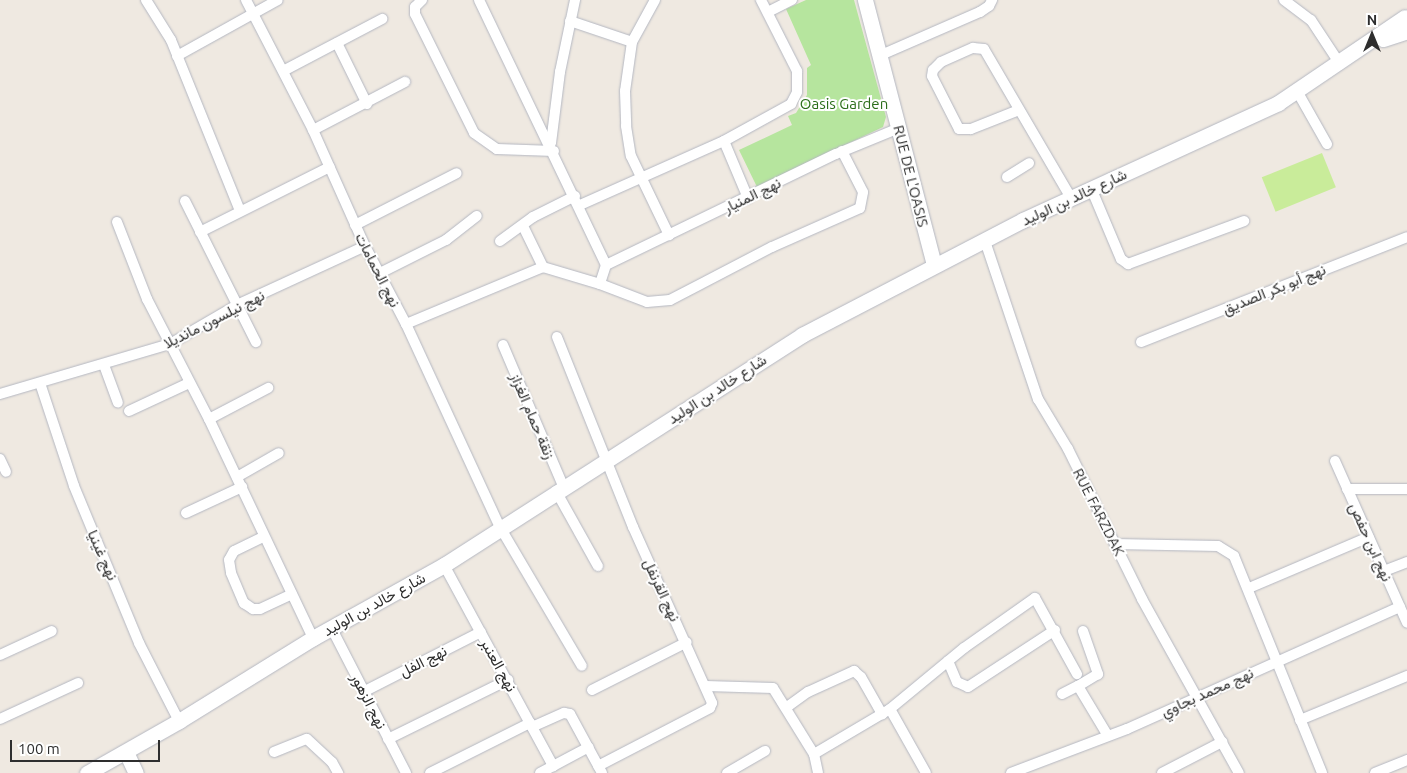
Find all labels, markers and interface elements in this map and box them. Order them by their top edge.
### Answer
north arrow [1347,10,1397,60]
text: N [1367,12,1377,28]
park label: Oasis Garden [800,95,888,113]
street label: RUE DE L'OASIS [890,123,932,229]
street label: شارع خالد بن الوليد [1018,165,1130,229]
street label: نهج المنيار [720,173,784,217]
street label: نهج الحمامات [352,230,404,310]
street label: نهج أبو بكر الصديق [1220,260,1328,318]
street label: نهج نيلسون مانديلا [161,286,267,352]
street label: شارع خالد بن الوليد [664,350,770,428]
street label: زنقة حمام الغزاز [507,370,559,462]
street label: RUE FARZDAK [1069,465,1129,559]
street label: نهج ابن حفص [1346,500,1396,584]
street label: نهج غينيا [84,527,122,583]
street label: نهج القرنفل [640,556,684,624]
street label: شارع خالد بن الوليد [320,568,428,640]
street label: نهج العنبر [477,635,521,695]
street label: نهج الفل [396,641,450,681]
street label: نهج محمد بجاوي [1158,664,1256,720]
street label: نهج الزهور [347,670,391,732]
scale bar [12,730,162,762]
text: 100 m [18,740,60,757]

